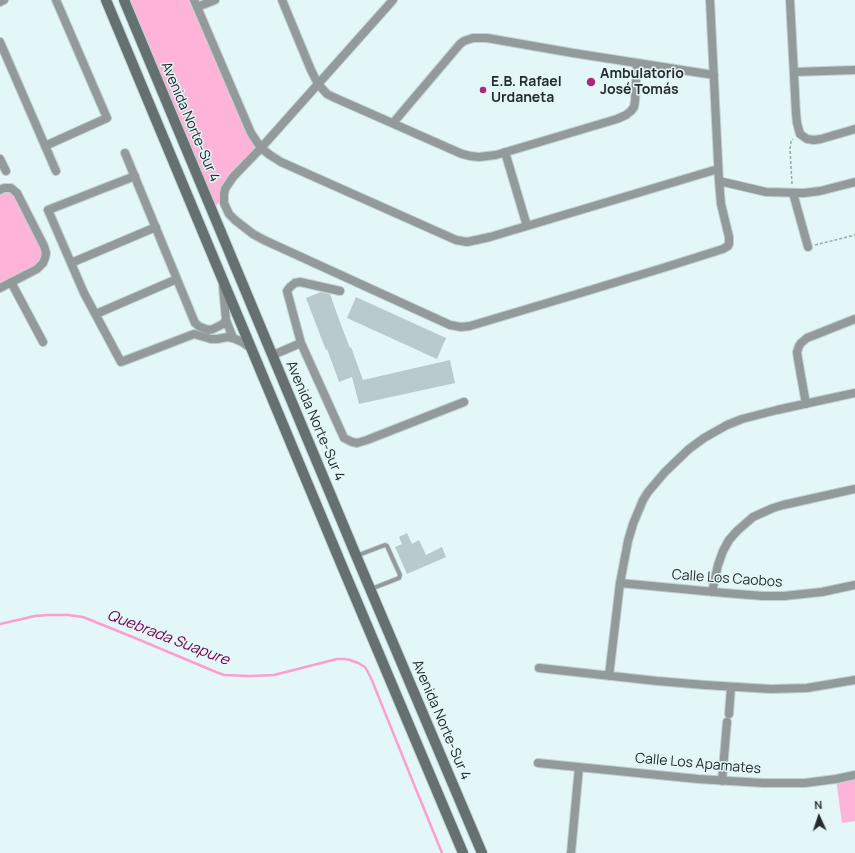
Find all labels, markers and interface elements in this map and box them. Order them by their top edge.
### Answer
street label: Avenida Norte-Sur 4 [157,59,223,185]
place label: Ambulatorio José Tomás [600,66,684,98]
place label: E.B. Rafael Urdaneta [491,74,562,106]
marker: Ambulatorio José Tomás [585,76,597,88]
marker: E.B. Rafael Urdaneta [478,85,488,95]
street label: Avenida Norte-Sur 4 [282,358,348,484]
street label: Calle Los Caobos [671,567,783,591]
water label: Quebrada Suapure [104,606,232,670]
street label: Avenida Norte-Sur 4 [408,657,474,783]
street label: Calle Los Apamates [634,750,762,778]
north arrow [799,797,839,837]
text: N [814,797,823,812]

